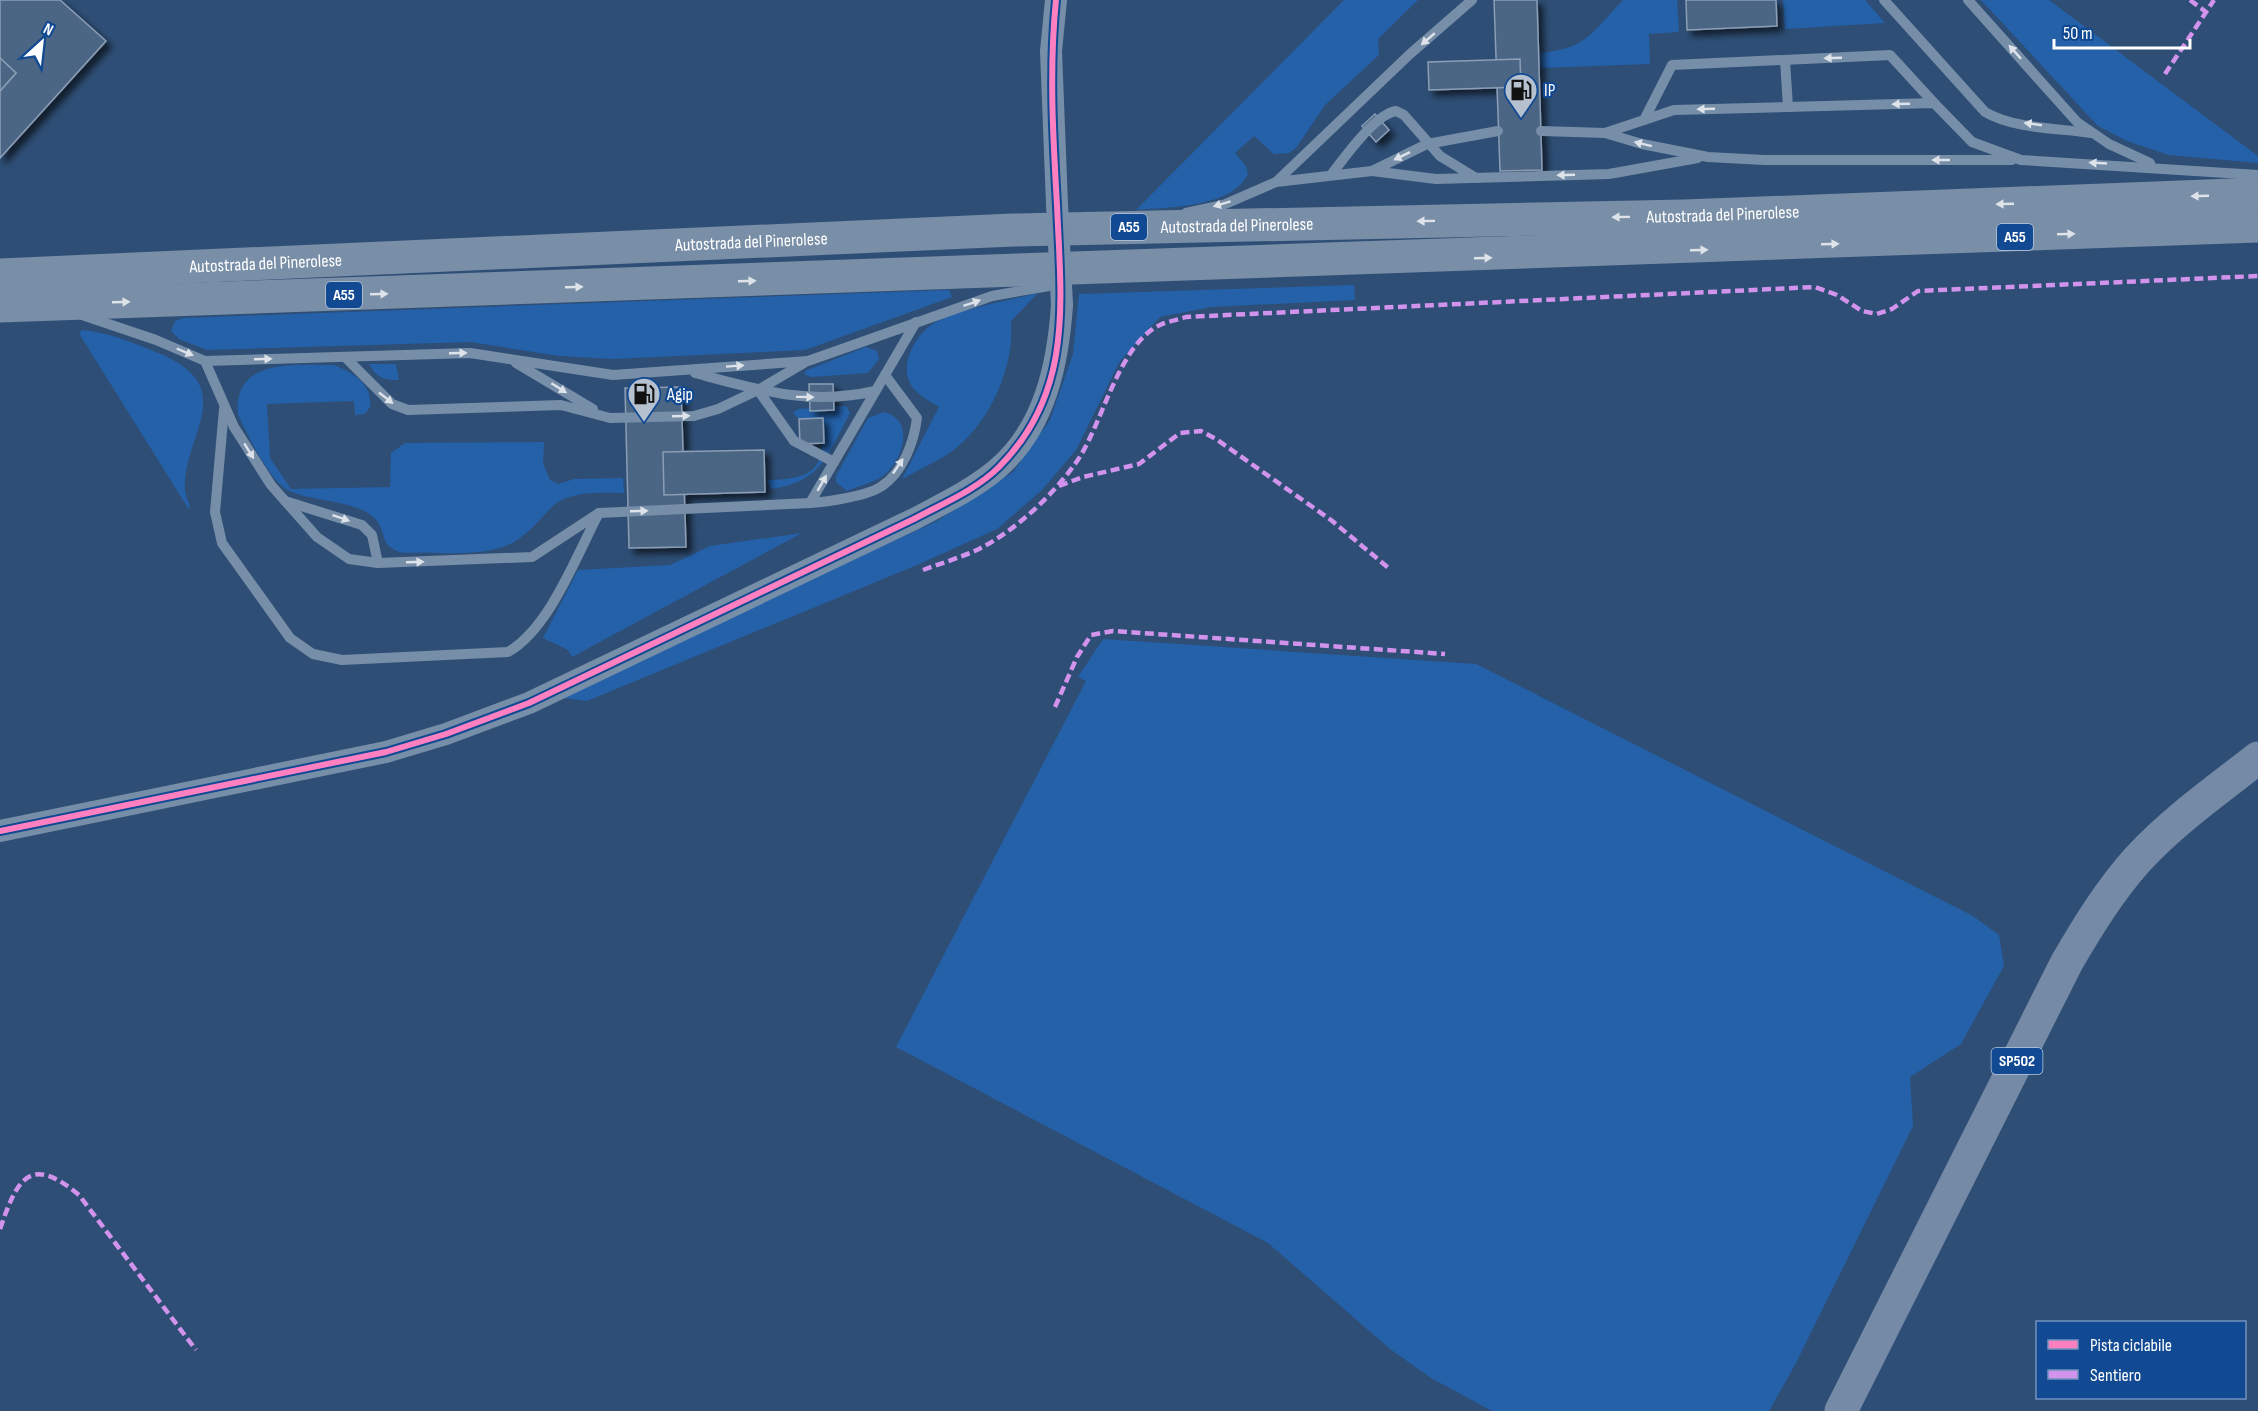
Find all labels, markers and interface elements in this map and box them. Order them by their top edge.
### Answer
north arrow [12,12,72,72]
scale bar [2054,12,2190,50]
text: N [40,20,56,40]
text: 50 m [2063,23,2093,44]
one-way arrow [1420,32,1436,45]
one-way arrow [2009,45,2022,60]
one-way arrow [1823,53,1842,62]
fuel station icon: IP [1503,72,1539,119]
place label: IP [1544,80,1556,101]
one-way arrow [1892,99,1911,108]
one-way arrow [1697,104,1716,114]
one-way arrow [2023,120,2042,129]
one-way arrow [1634,138,1652,148]
one-way arrow [1393,151,1410,161]
one-way arrow [1932,155,1951,165]
one-way arrow [2088,159,2107,168]
one-way arrow [1557,170,1576,180]
one-way arrow [2190,192,2209,201]
one-way arrow [1995,199,2014,208]
one-way arrow [1213,200,1231,209]
street label: Autostrada del Pinerolese [1645,201,1800,227]
one-way arrow [1611,212,1630,222]
street label: Autostrada del Pinerolese [1159,213,1314,237]
road number: A55 [1111,214,1147,240]
one-way arrow [1416,216,1435,226]
road number: A55 [1997,224,2033,250]
street label: Autostrada del Pinerolese [673,228,828,256]
one-way arrow [2057,230,2076,239]
one-way arrow [1820,240,1839,249]
one-way arrow [1689,245,1708,254]
street label: Autostrada del Pinerolese [188,249,343,277]
one-way arrow [1473,254,1492,263]
one-way arrow [738,277,757,286]
road number: A55 [326,282,362,308]
one-way arrow [565,283,584,292]
one-way arrow [370,289,389,299]
one-way arrow [963,297,981,307]
one-way arrow [112,298,131,307]
one-way arrow [176,348,194,357]
one-way arrow [449,349,468,358]
one-way arrow [254,354,273,364]
one-way arrow [726,362,745,371]
fuel station icon: Agip [626,376,662,423]
one-way arrow [551,382,567,393]
place label: Agip [666,384,693,405]
one-way arrow [378,392,394,405]
one-way arrow [795,392,814,402]
one-way arrow [671,412,690,421]
one-way arrow [243,443,254,459]
one-way arrow [892,459,904,475]
one-way arrow [816,475,827,491]
one-way arrow [629,506,648,515]
one-way arrow [332,513,350,523]
one-way arrow [406,557,425,566]
road number: SP502 [1992,1048,2042,1074]
legend [2036,1321,2246,1399]
text: Pista ciclabile [2090,1335,2172,1356]
text: Sentiero [2090,1365,2141,1386]

